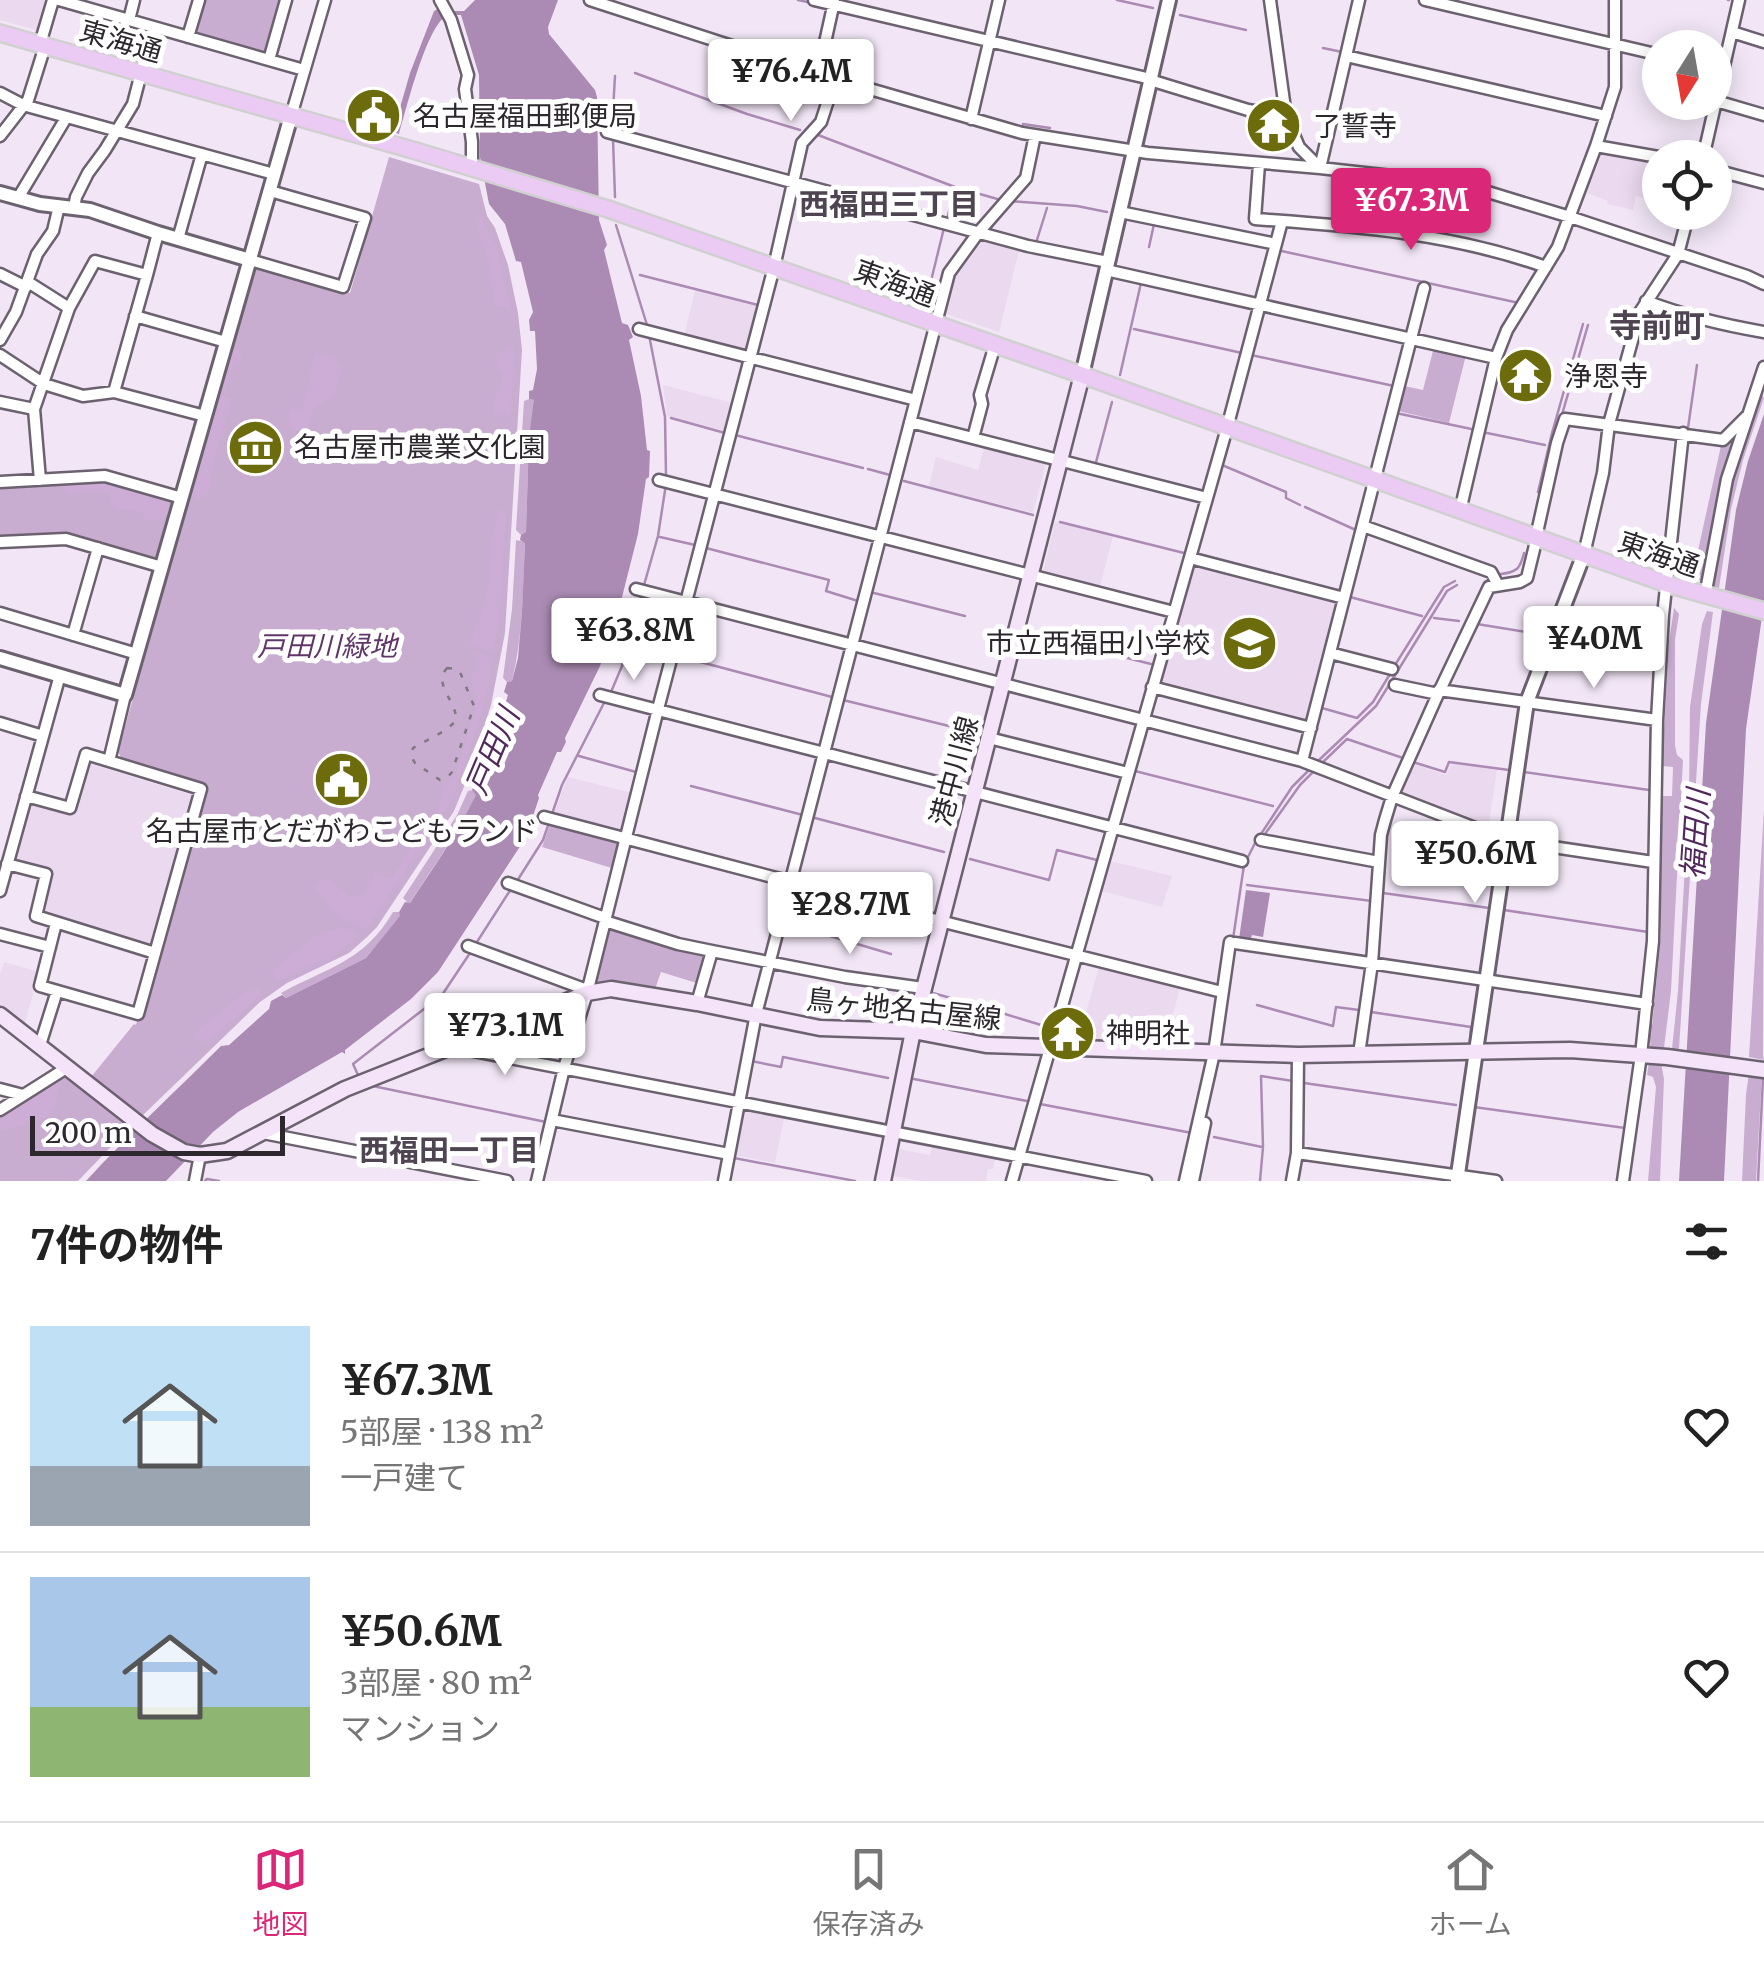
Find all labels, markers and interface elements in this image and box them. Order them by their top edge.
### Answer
street label: 東海通 [76,12,166,70]
north arrow [1642,30,1732,120]
map controls [1642,30,1732,230]
pin: ¥76.4M [710,39,872,124]
text: ¥76.4M [730,51,852,91]
public building icon: 名古屋福田郵便局 [344,86,404,146]
temple icon: 了誓寺 [1244,96,1304,156]
place label: 名古屋福田郵便局 [413,98,637,134]
place label: 了誓寺 [1313,108,1397,144]
button: locate [1642,140,1732,230]
pin: ¥67.3M [1330,168,1492,253]
text: ¥67.3M [1353,180,1469,220]
district label: 西福田三丁目 [799,185,979,223]
street label: 東海通 [849,252,941,314]
district label: 寺前町 [1609,306,1705,346]
temple icon: 浄恩寺 [1495,346,1555,406]
place label: 浄恩寺 [1564,358,1648,394]
museum icon: 名古屋市農業文化園 [225,417,285,477]
place label: 名古屋市農業文化園 [294,429,546,465]
street label: 東海通 [1613,523,1705,585]
pin: ¥63.8M [553,598,715,683]
pin: ¥40M [1535,606,1653,691]
text: ¥63.8M [573,610,695,650]
school or university icon: 市立西福田小学校 [1219,613,1279,673]
text: ¥40M [1545,618,1643,658]
place label: 市立西福田小学校 [986,625,1210,661]
park label: 戸田川緑地 [257,628,400,664]
water label: 戸田川 [457,699,528,800]
street label: 港中川線 [922,712,986,830]
public building icon: 名古屋市とだがわこどもランド [312,750,372,810]
water label: 福田川 [1673,785,1717,880]
place label: 名古屋市とだがわこどもランド [146,813,538,849]
pin: ¥50.6M [1394,821,1556,906]
text: ¥50.6M [1413,833,1537,873]
pin: ¥28.7M [769,872,931,957]
text: ¥28.7M [790,884,910,924]
street label: 鳥ヶ地名古屋線 [805,981,1003,1037]
pin: ¥73.1M [424,993,586,1078]
temple icon: 神明社 [1037,1003,1097,1063]
text: ¥73.1M [446,1005,564,1045]
place label: 神明社 [1106,1015,1190,1051]
scale bar [30,1111,285,1156]
text: 200 m [45,1115,132,1151]
district label: 西福田一丁目 [359,1131,539,1169]
icon: filters [1679,1214,1734,1269]
text: 7件の物件 [30,1219,223,1271]
text: ¥67.3M [340,1354,493,1406]
icon: home [110,1366,230,1486]
icon: heart [1679,1399,1734,1454]
text: 5部屋 · 138 m² [340,1412,544,1452]
text: 一戸建て [340,1458,468,1498]
text: ¥50.6M [340,1605,502,1657]
icon: home [110,1617,230,1737]
icon: heart [1679,1650,1734,1705]
text: 3部屋 · 80 m² [340,1663,532,1703]
text: マンション [340,1709,500,1749]
tab: 地図 [252,1842,308,1942]
tab: 保存済み [812,1842,924,1942]
tab: ホーム [1429,1842,1512,1942]

